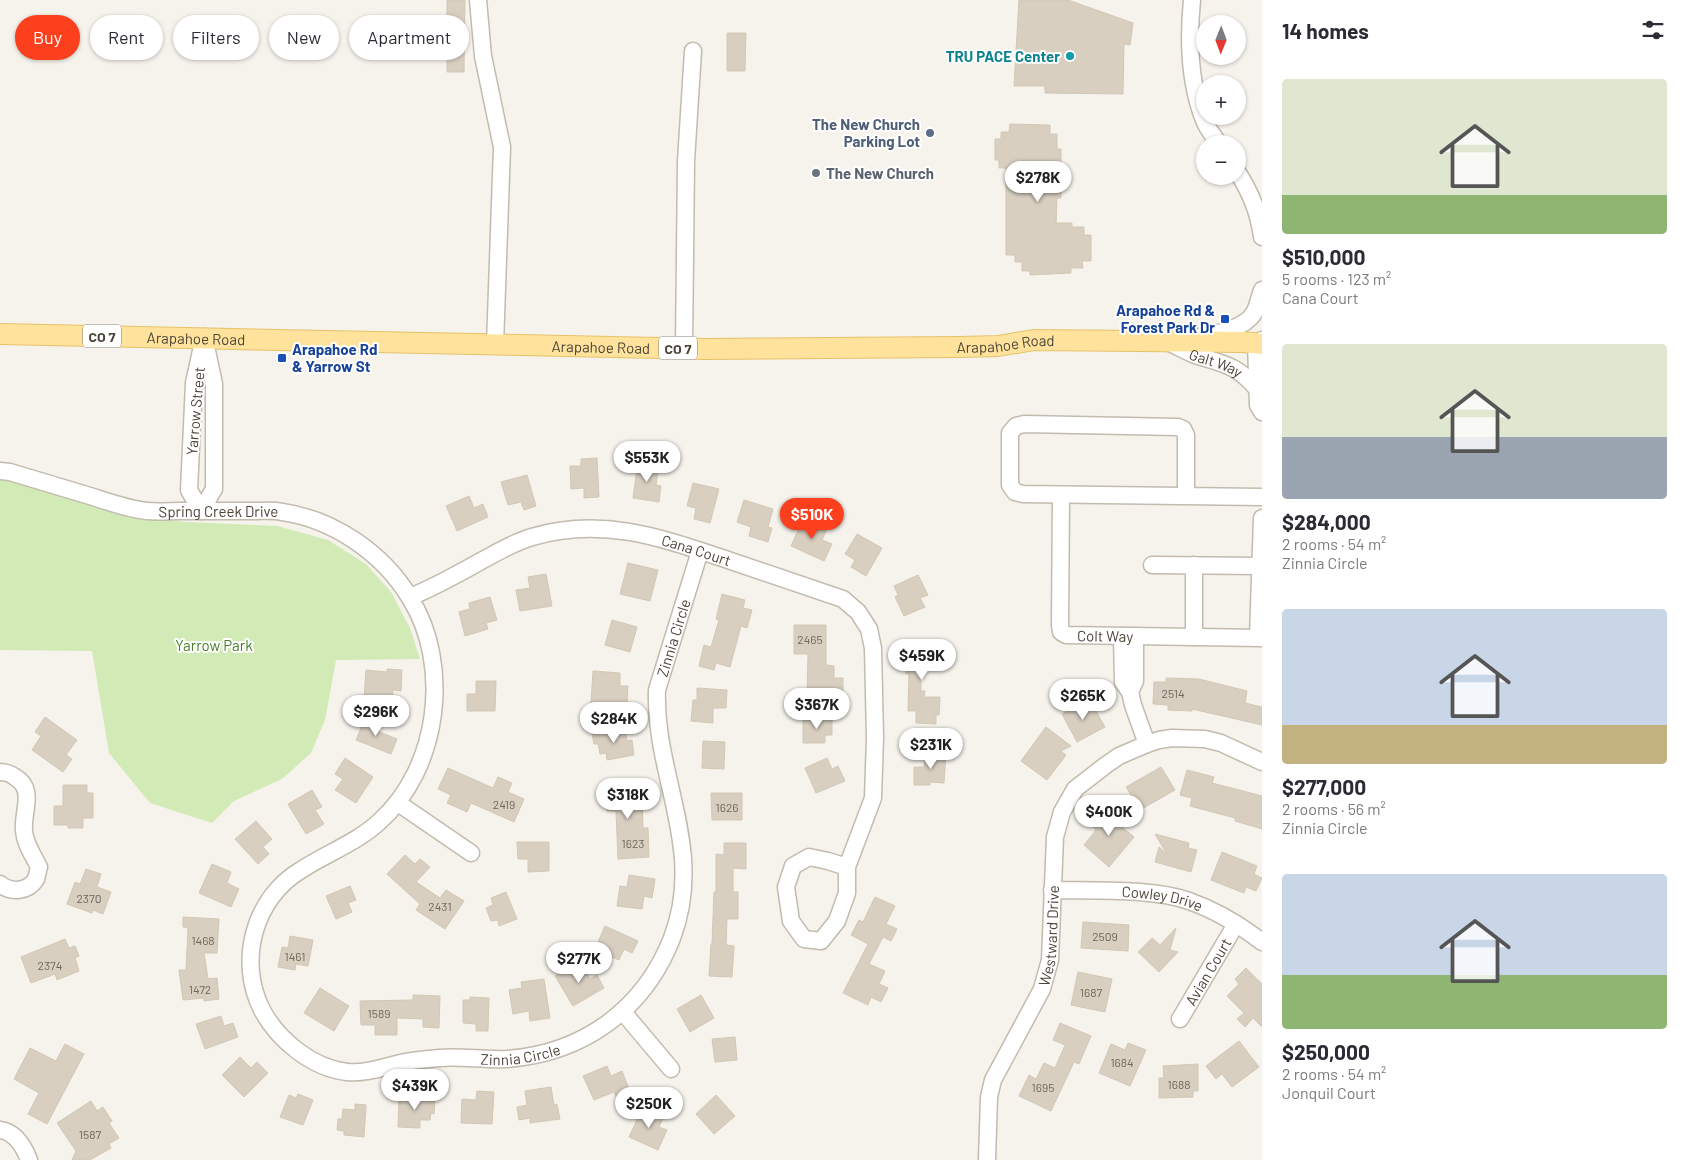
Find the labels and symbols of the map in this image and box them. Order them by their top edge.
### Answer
north arrow [1196,15,1246,65]
place label: TRU PACE Center [946,47,1060,65]
marker: TRU PACE Center [1064,50,1076,62]
place label: The New Church Parking Lot [812,115,920,150]
marker: The New Church Parking Lot [924,127,936,139]
pin: $278K [1003,160,1073,203]
place label: The New Church [826,164,934,182]
marker: The New Church [810,167,822,179]
place label: Arapahoe Rd & Forest Park Dr [1116,301,1215,336]
marker: Arapahoe Rd & Forest Park Dr [1219,313,1231,325]
road number: CO 7 [83,324,121,348]
street label: Arapahoe Road [146,328,245,348]
street label: Arapahoe Road [956,331,1055,356]
road number: CO 7 [659,336,697,359]
street label: Arapahoe Road [551,337,650,357]
place label: Arapahoe Rd & Yarrow St [292,340,377,375]
street label: Galt Way [1187,345,1246,381]
marker: Arapahoe Rd & Yarrow St [276,352,288,364]
street label: Yarrow Street [182,366,208,456]
pin: $553K [612,440,682,483]
pin: $510K [777,498,847,540]
street label: Spring Creek Drive [158,502,279,520]
street label: Cana Court [660,531,734,569]
street label: Zinnia Circle [653,597,694,679]
street label: Colt Way [1077,626,1133,645]
house number: 2465 [797,632,823,646]
park label: Yarrow Park [175,636,253,654]
pin: $459K [887,638,957,681]
pin: $265K [1048,678,1118,721]
house number: 2514 [1161,686,1185,700]
pin: $367K [782,688,852,730]
pin: $296K [341,694,411,737]
pin: $284K [579,702,649,744]
pin: $231K [896,728,966,770]
pin: $318K [593,778,663,820]
pin: $400K [1074,794,1144,837]
house number: 2419 [493,797,515,811]
house number: 1626 [716,800,739,814]
house number: 1623 [622,836,644,850]
street label: Cowley Drive [1121,882,1206,914]
street label: Westward Drive [1034,885,1062,988]
house number: 2370 [77,891,102,905]
house number: 2431 [428,899,452,913]
house number: 2509 [1092,929,1118,943]
house number: 1468 [191,933,215,947]
street label: Avian Court [1181,935,1235,1008]
pin: $277K [544,942,614,984]
house number: 1461 [285,949,305,963]
house number: 2374 [38,958,62,972]
house number: 1472 [189,982,211,996]
house number: 1687 [1080,985,1102,999]
house number: 1589 [368,1006,390,1020]
street label: Zinnia Circle [480,1040,563,1068]
house number: 1684 [1110,1055,1134,1069]
pin: $439K [380,1068,450,1111]
house number: 1688 [1168,1077,1190,1091]
house number: 1695 [1032,1080,1054,1094]
pin: $250K [614,1086,684,1129]
house number: 1587 [79,1127,101,1141]

